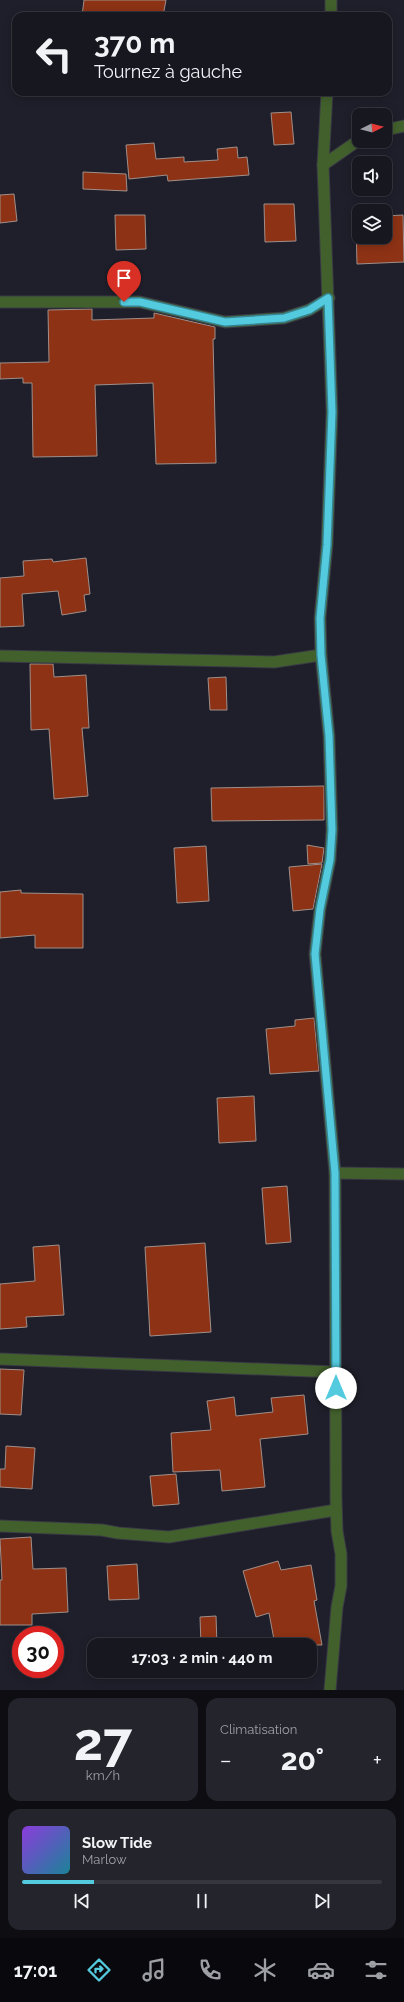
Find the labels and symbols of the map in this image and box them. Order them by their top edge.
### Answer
north arrow [352,108,392,148]
pin [107,261,141,302]
position arrow [315,1367,357,1409]
speed limit sign: 30 [12,1626,64,1678]

